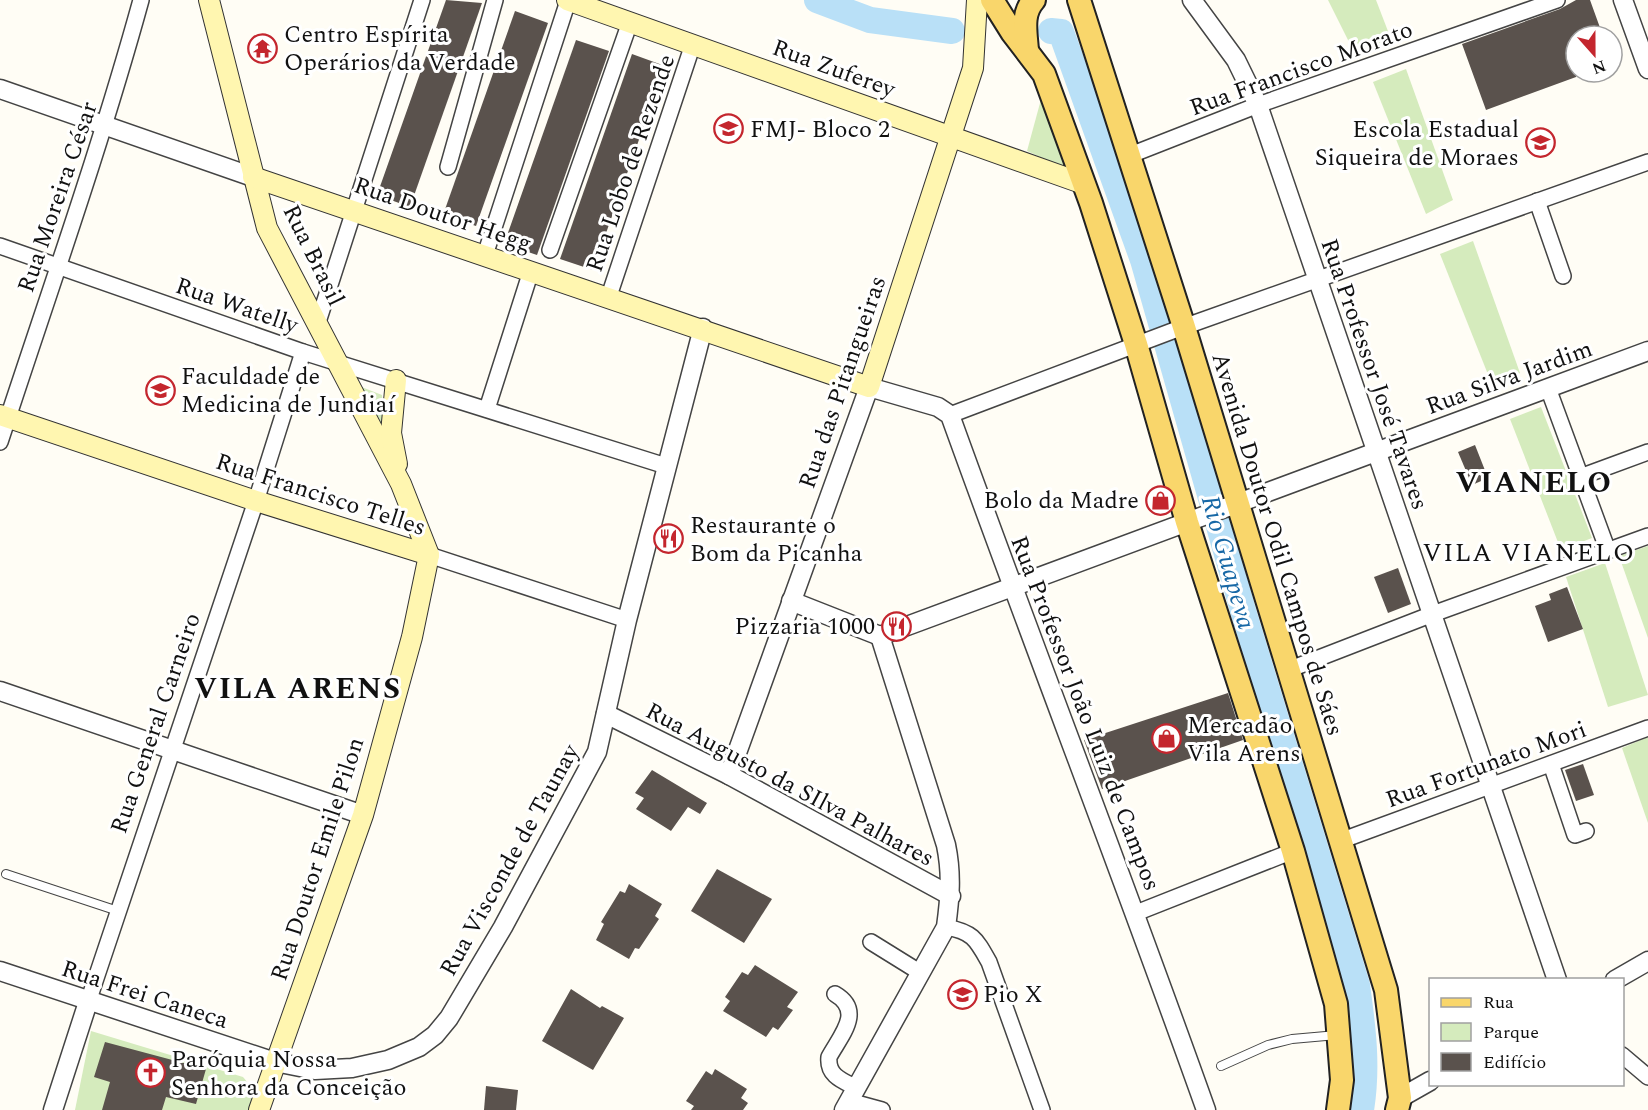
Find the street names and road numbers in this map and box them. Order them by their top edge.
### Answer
street label: Rua Francisco Morato [1185,12,1418,126]
street label: Rua Zuferey [767,30,902,108]
street label: Rua Lobo de Rezende [577,50,685,277]
street label: Rua Moreira César [8,97,108,298]
street label: Rua Doutor Hegg [349,168,536,262]
street label: Rua Brasil [273,198,353,312]
street label: Rua Professor José Tavares [1311,234,1437,515]
street label: Rua Watelly [170,268,304,344]
street label: Rua das Pitangueiras [790,271,896,494]
street label: Rua Silva Jardim [1421,331,1598,425]
street label: Avenida Doutor Odil Campos de Sáes [1202,348,1353,740]
street label: Rua Francisco Telles [211,444,430,546]
street label: Rua Professor João Luiz de Campos [1001,531,1170,896]
street label: Rua General Carneiro [101,608,211,839]
street label: Rua Augusto da SIlva Palhares [639,693,940,876]
street label: Rua Fortunato Mori [1381,712,1592,818]
street label: Rua Doutor Emile Pilon [262,733,374,986]
street label: Rua Visconde de Taunay [431,737,590,983]
street label: Rua Frei Caneca [57,951,233,1039]

